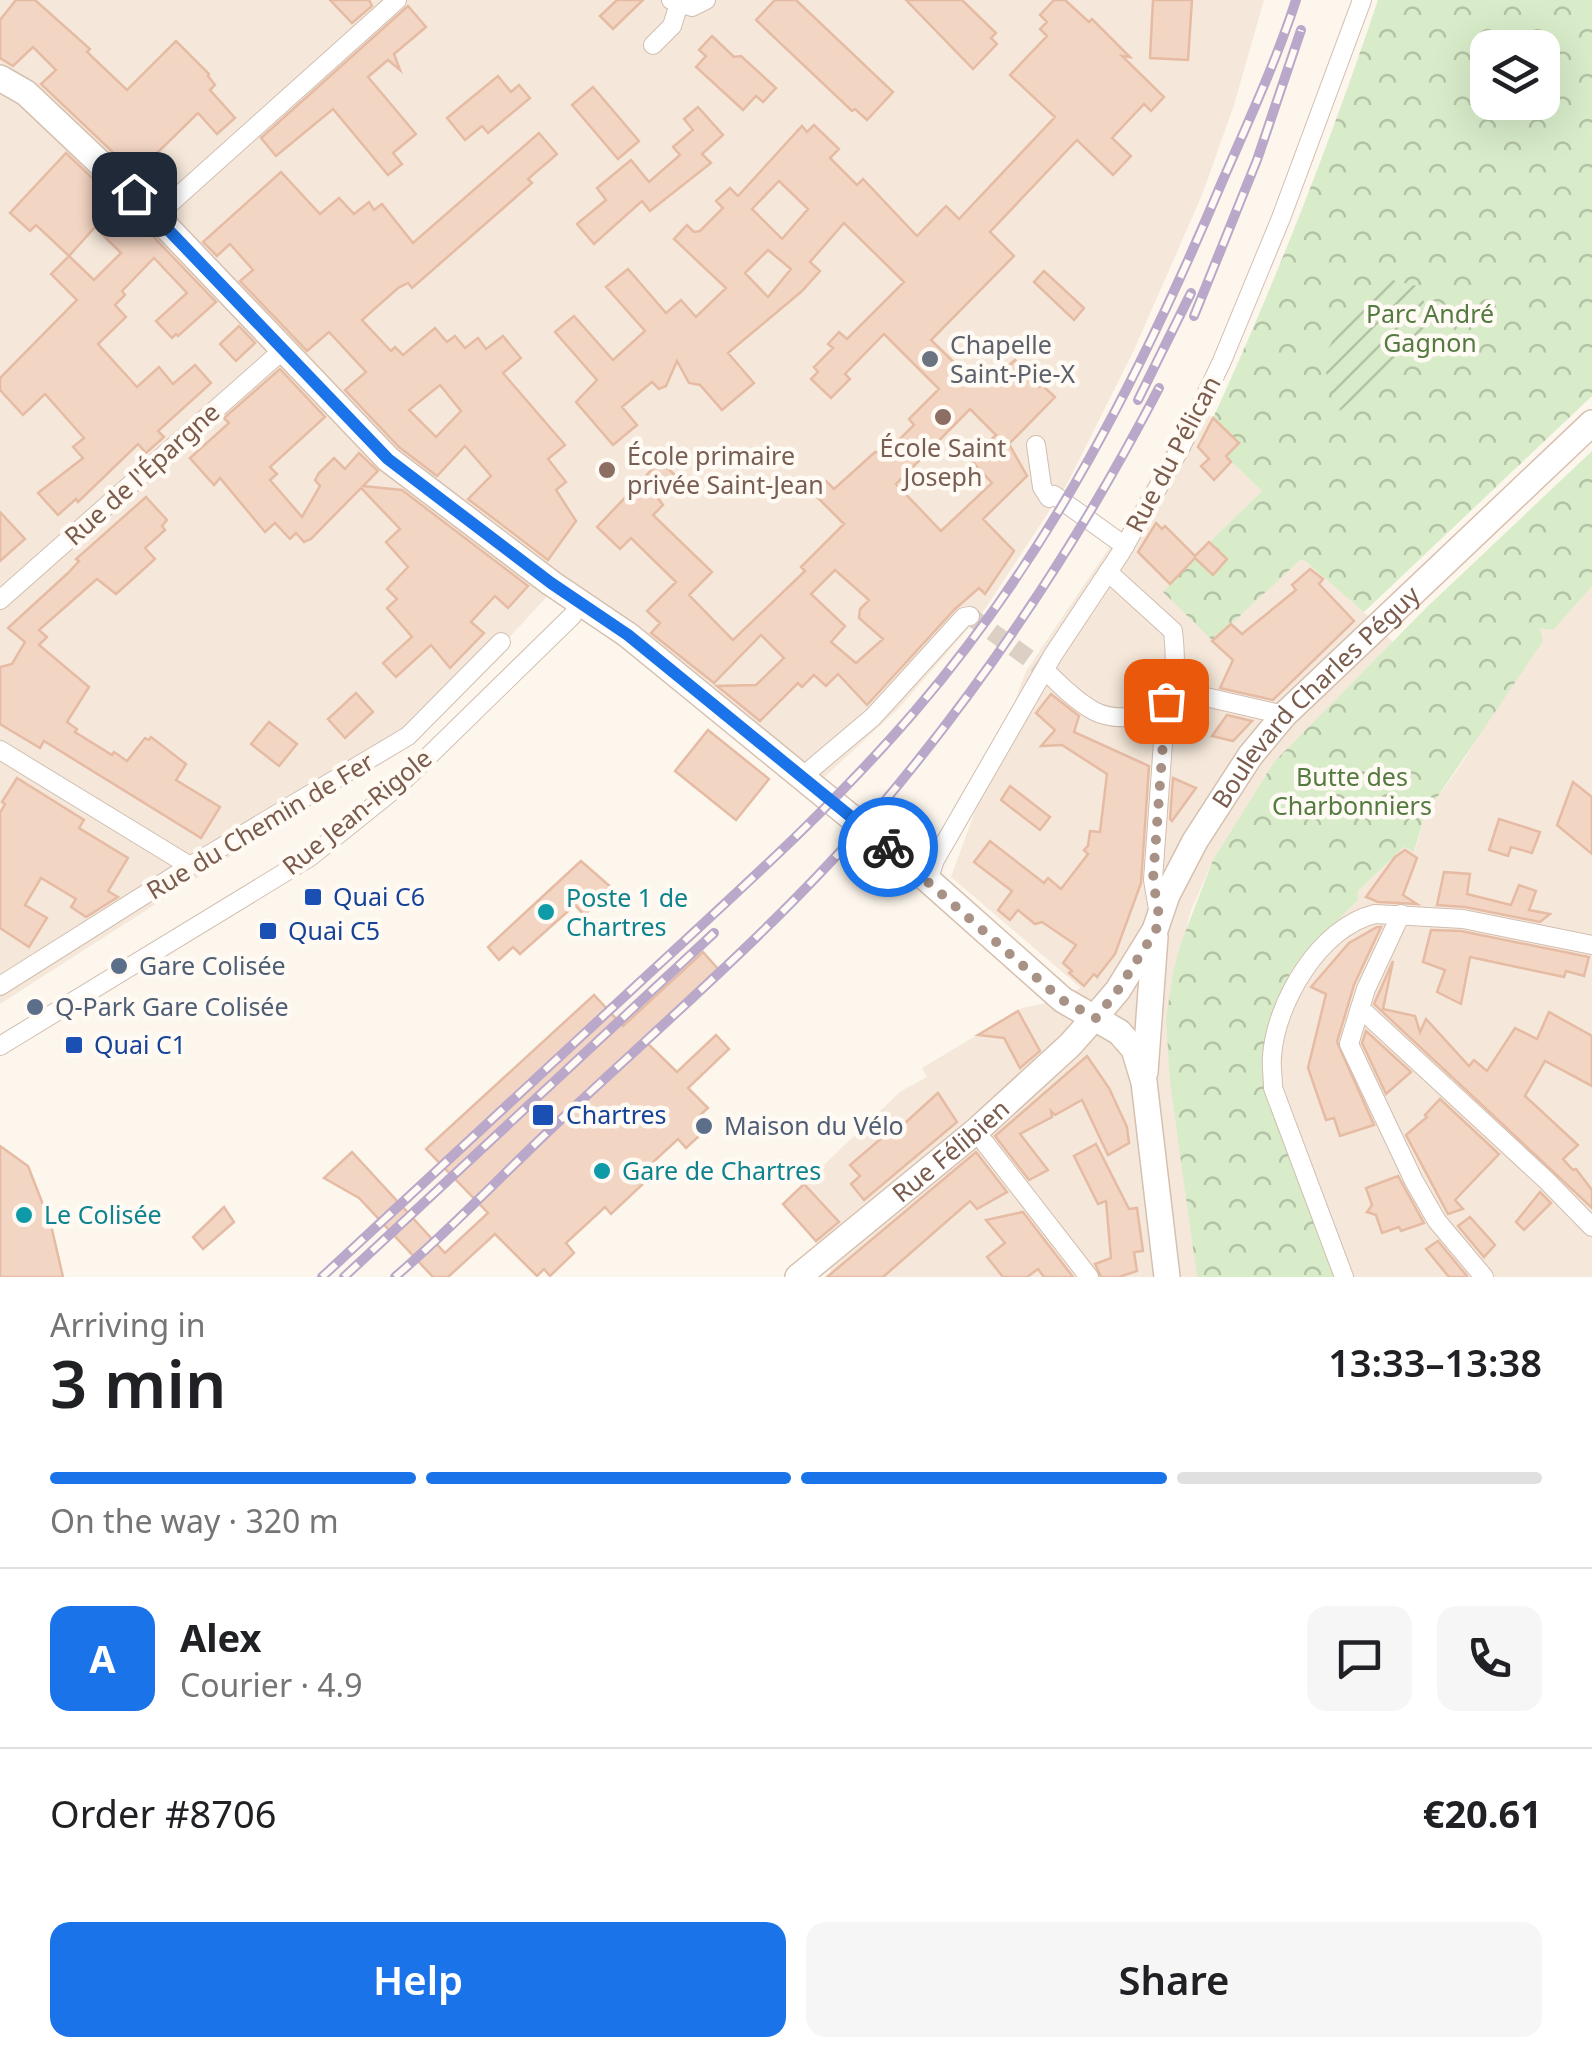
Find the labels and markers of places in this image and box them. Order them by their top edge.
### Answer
pin [92,152,177,237]
place label: Chapelle Saint-Pie-X [950,327,1075,390]
marker: Chapelle Saint-Pie-X [919,348,941,370]
marker: École Saint Joseph [932,406,954,428]
place label: École Saint Joseph [880,430,1006,493]
place label: École primaire privée Saint-Jean [627,438,824,501]
marker: École primaire privée Saint-Jean [596,459,618,481]
pin [1124,659,1209,744]
place label: Quai C6 [333,879,425,913]
place label: Poste 1 de Chartres [566,880,688,943]
marker: Quai C6 [302,886,324,908]
marker: Poste 1 de Chartres [535,901,557,923]
place label: Quai C5 [288,913,380,947]
marker: Quai C5 [257,920,279,942]
place label: Gare Colisée [139,948,286,982]
marker: Gare Colisée [108,955,130,977]
place label: Q-Park Gare Colisée [55,989,289,1023]
marker: Q-Park Gare Colisée [24,996,46,1018]
place label: Quai C1 [94,1027,186,1061]
marker: Quai C1 [63,1034,85,1056]
place label: Chartres [566,1097,667,1131]
marker: Chartres [530,1102,556,1128]
place label: Maison du Vélo [724,1108,904,1142]
marker: Maison du Vélo [693,1115,715,1137]
place label: Gare de Chartres [622,1153,821,1187]
marker: Gare de Chartres [591,1160,613,1182]
place label: Le Colisée [44,1197,162,1231]
marker: Le Colisée [13,1204,35,1226]

